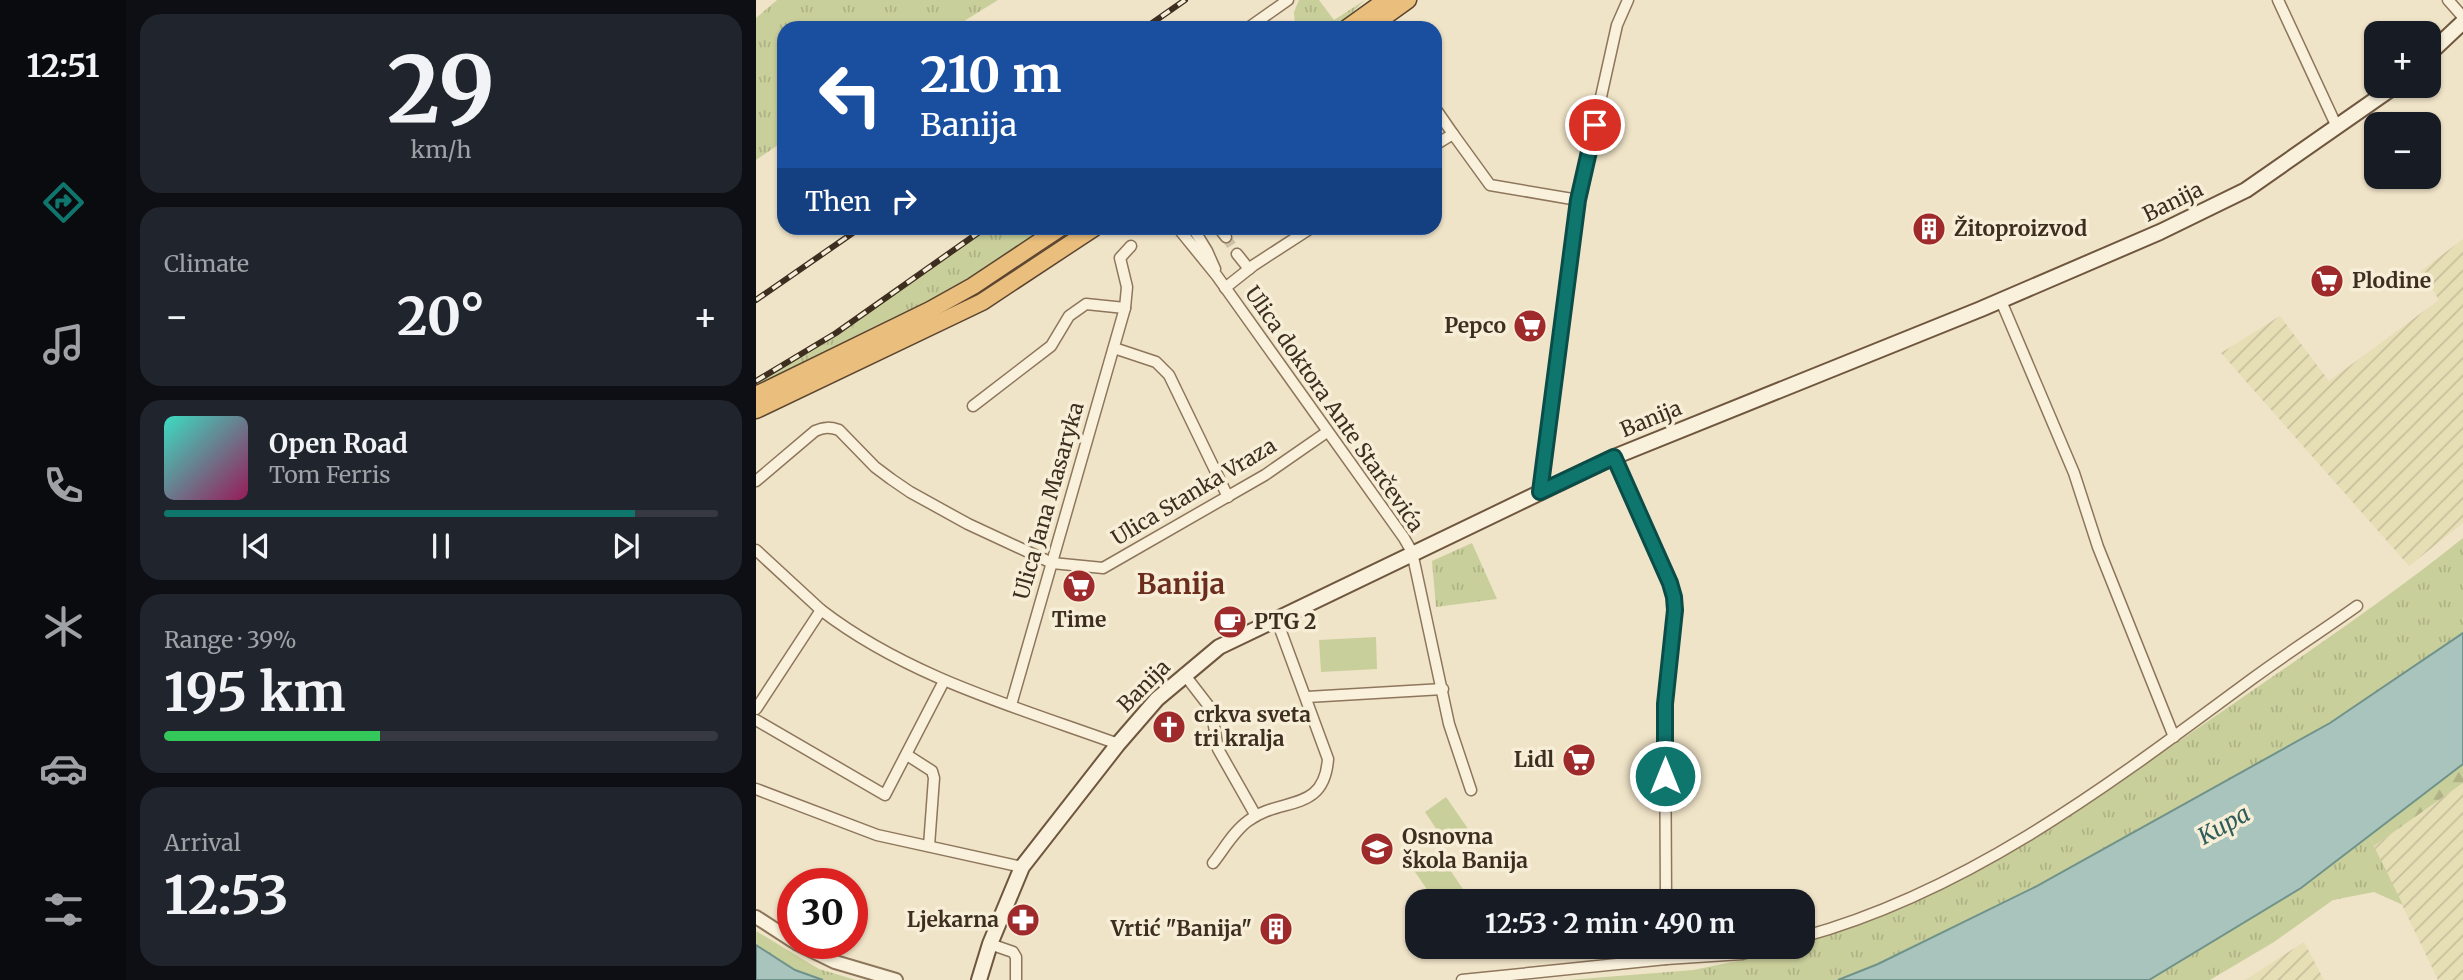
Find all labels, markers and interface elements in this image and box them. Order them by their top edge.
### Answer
map controls [2364,21,2441,189]
button: + [2364,21,2441,98]
text: 29 [387,32,495,147]
text: 210 m [920,44,1061,105]
text: 12:51 [27,46,99,86]
icon: left [805,49,896,140]
pin [1565,95,1625,155]
text: Banija [920,105,1017,145]
icon: arrive [1576,106,1614,144]
button: − [2364,112,2441,189]
text: km/h [411,135,471,164]
street label: Banija [2138,175,2207,228]
icon: directions [39,178,88,227]
icon: right [885,182,923,220]
text: Then [805,185,871,218]
building icon: Žitoproizvod [1910,210,1948,248]
place label: Žitoproizvod [1954,215,2087,242]
text: Climate [164,249,249,278]
supermarket icon: Plodine [2308,262,2346,300]
place label: Plodine [2352,267,2431,294]
street label: Ulica doktora Ante Starčevića [1239,281,1430,537]
text: 20° [397,284,485,349]
text: − [164,293,189,340]
text: + [693,293,718,340]
supermarket icon: Pepco [1511,307,1549,345]
place label: Pepco [1444,312,1506,339]
icon: music [39,320,88,369]
street label: Banija [1616,394,1685,443]
street label: Ulica Jana Masaryka [1007,399,1090,603]
text: Open Road [269,427,408,460]
street label: Ulica Stanka Vraza [1106,432,1281,551]
text: Tom Ferris [269,460,391,489]
icon: phone [39,461,88,510]
icon: previous [237,527,275,565]
icon: pause [422,527,460,565]
icon: next [607,527,645,565]
district label: Banija [1137,566,1226,602]
supermarket icon: Time [1060,567,1098,605]
icon: climate [39,602,88,651]
cafe icon: PTG 2 [1211,603,1249,641]
place label: Time [1052,606,1106,633]
place label: PTG 2 [1254,608,1316,635]
text: Range · 39% [164,625,297,654]
street label: Banija [1112,654,1176,718]
text: 195 km [164,660,346,725]
place label: crkva sveta tri kralja [1194,701,1311,752]
church icon: crkva sveta tri kralja [1150,708,1188,746]
position arrow [1628,739,1702,813]
supermarket icon: Lidl [1560,741,1598,779]
icon: car [39,744,88,793]
place label: Lidl [1514,746,1554,773]
water label: Kupa [2192,799,2255,851]
place label: Osnovna škola Banija [1402,823,1528,874]
text: Arrival [164,828,241,857]
school or university icon: Osnovna škola Banija [1358,830,1396,868]
text: 12:53 [164,863,289,928]
speed limit sign: 30 [777,868,868,959]
icon: filters [39,885,88,934]
pharmacy icon: Ljekarna [1004,901,1042,939]
place label: Ljekarna [907,906,999,933]
text: 12:53 · 2 min · 490 m [1485,907,1735,940]
building icon: Vrtić "Banija" [1257,910,1295,948]
place label: Vrtić "Banija" [1110,915,1252,942]

